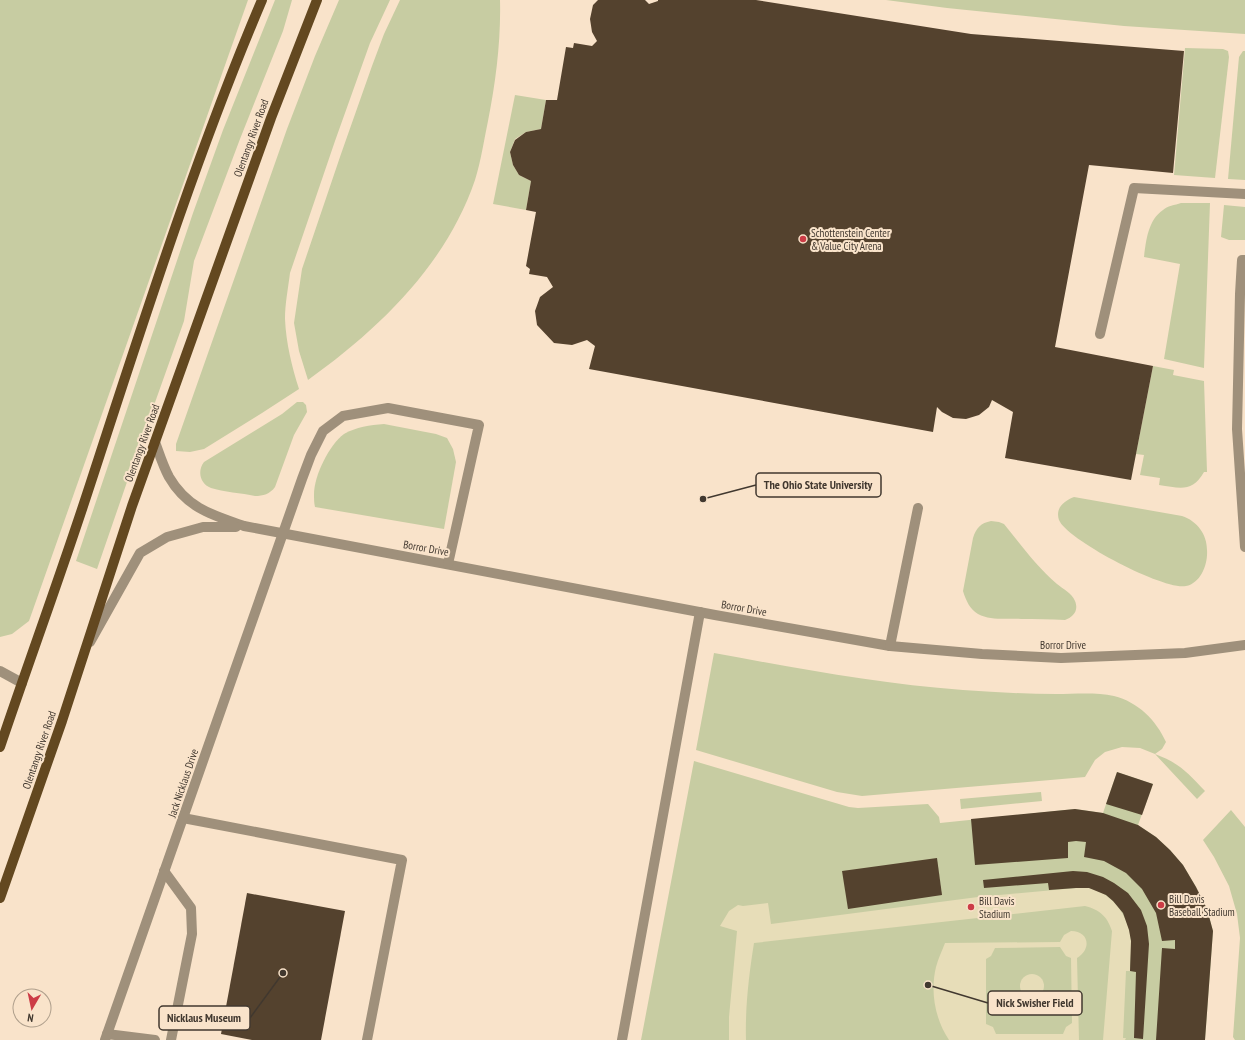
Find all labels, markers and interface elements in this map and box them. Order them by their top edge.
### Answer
street label: Olentangy River Road [230,97,272,179]
place label: Schottenstein Center & Value City Arena [811,226,890,253]
marker: Schottenstein Center & Value City Arena [798,234,808,244]
street label: Olentangy River Road [121,402,163,484]
callout: The Ohio State University [756,473,881,497]
text: The Ohio State University [764,477,872,492]
street label: Borror Drive [402,537,450,559]
street label: Borror Drive [720,597,768,619]
street label: Borror Drive [1040,638,1086,652]
street label: Olentangy River Road [19,709,59,791]
street label: Jack Nicklaus Drive [164,746,201,820]
place label: Bill Davis Baseball Stadium [1169,892,1235,919]
place label: Bill Davis Stadium [979,894,1015,921]
marker: Bill Davis Baseball Stadium [1156,900,1166,910]
marker: Bill Davis Stadium [966,902,976,912]
north arrow [12,988,52,1028]
callout: Nick Swisher Field [988,991,1082,1015]
text: Nick Swisher Field [996,995,1074,1010]
callout: Nicklaus Museum [159,1006,250,1030]
text: N [26,1010,34,1025]
text: Nicklaus Museum [167,1010,241,1025]

